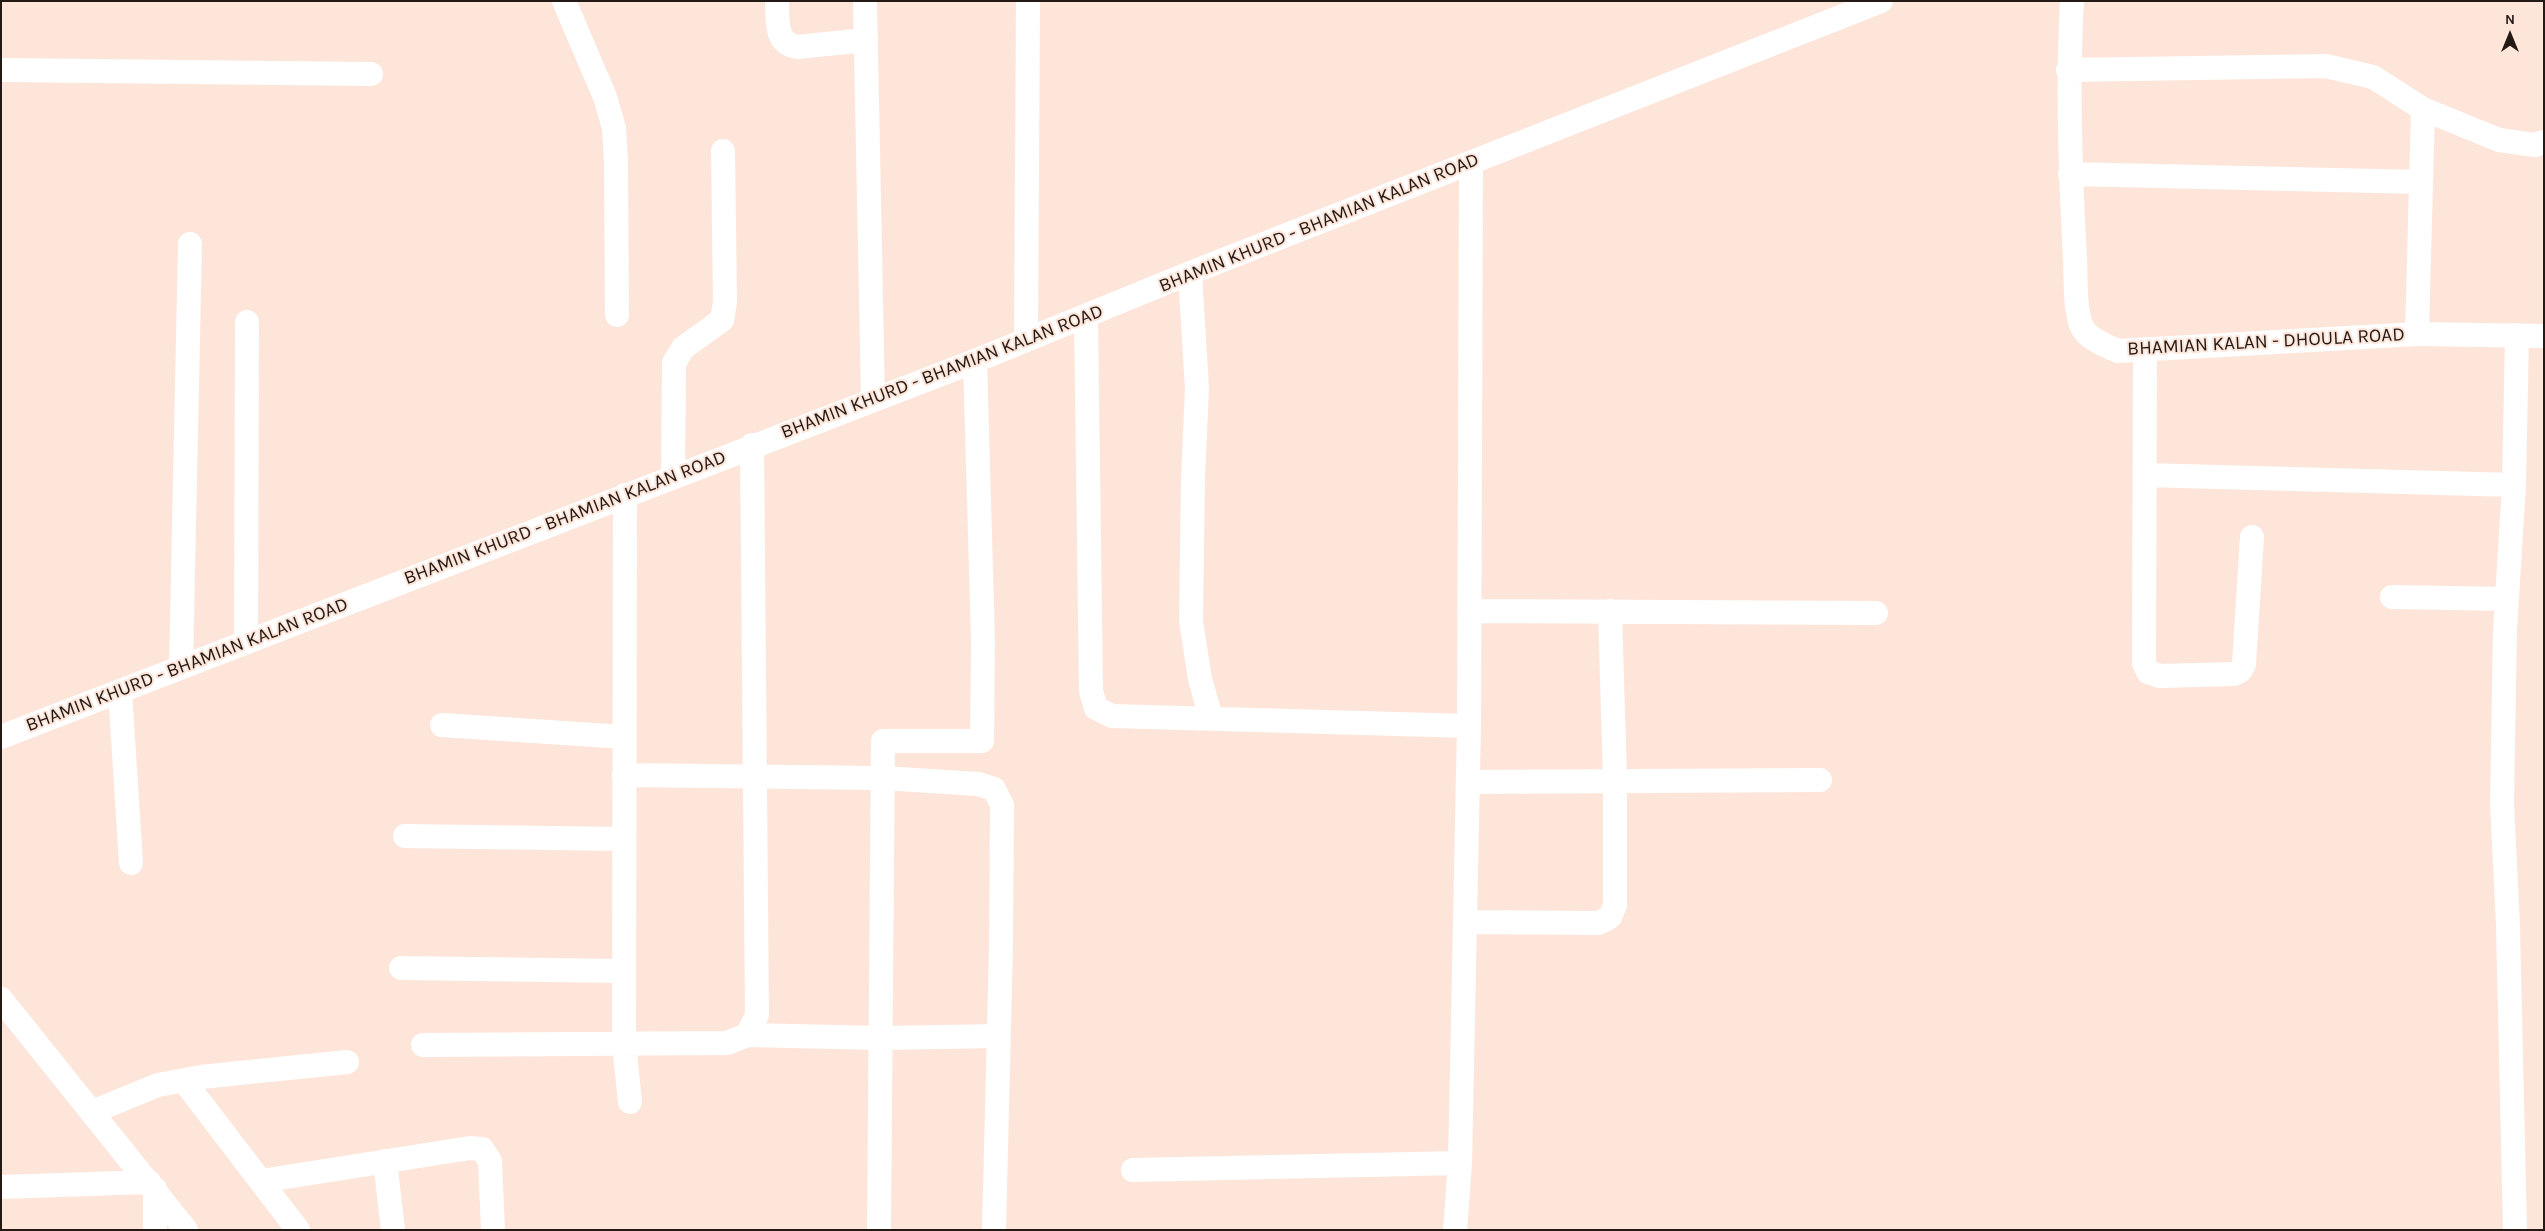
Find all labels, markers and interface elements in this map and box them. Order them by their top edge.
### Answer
north arrow [2485,10,2535,60]
text: N [2505,11,2515,28]
street label: BHAMIN KHURD - BHAMIAN KALAN ROAD [1156,148,1482,298]
street label: BHAMIN KHURD - BHAMIAN KALAN ROAD [778,300,1106,444]
street label: BHAMIAN KALAN - DHOULA ROAD [2127,323,2405,361]
street label: BHAMIN KHURD - BHAMIAN KALAN ROAD [401,446,729,590]
street label: BHAMIN KHURD - BHAMIAN KALAN ROAD [23,593,351,737]

